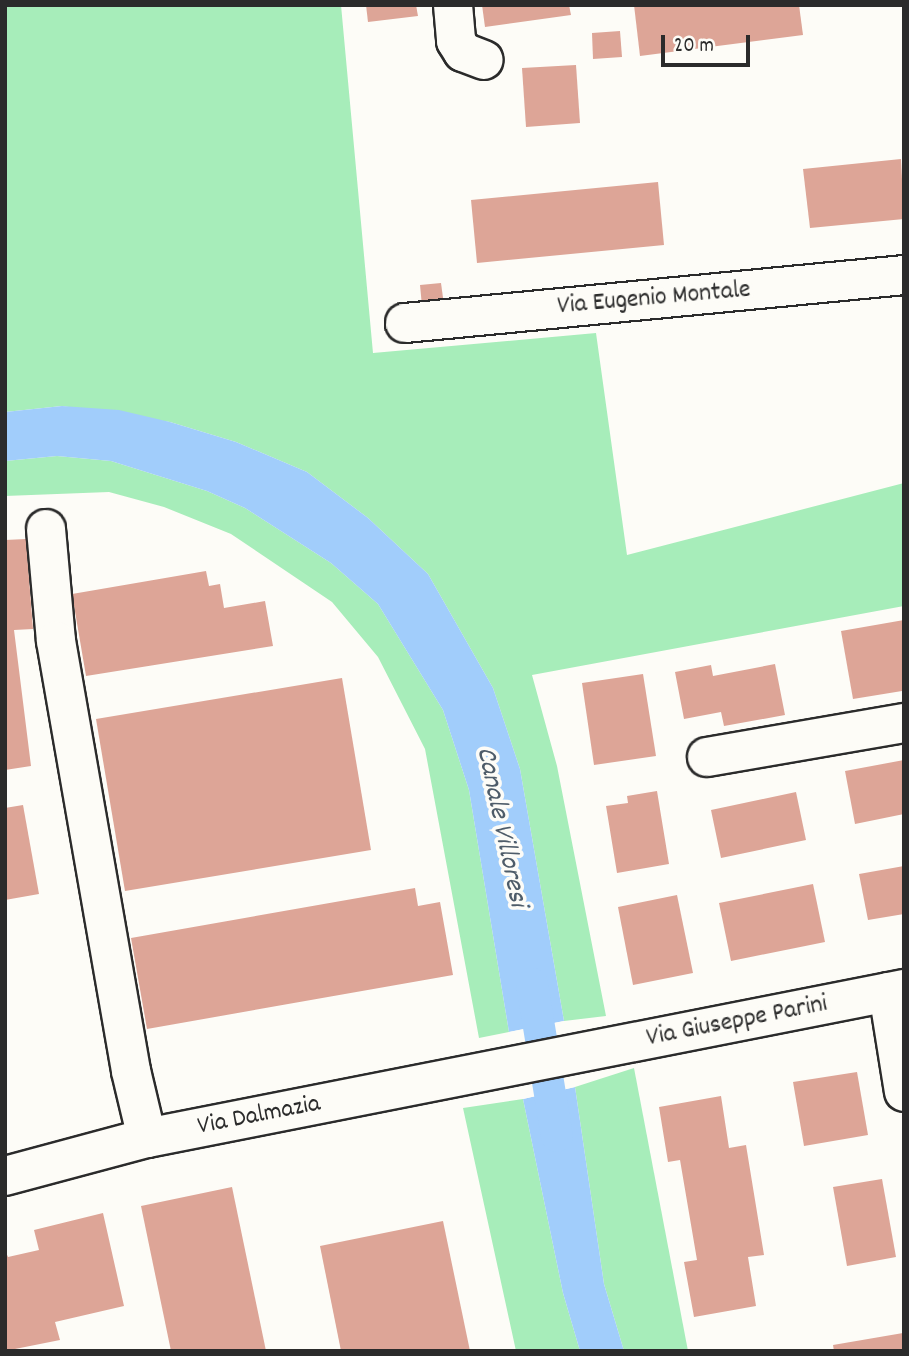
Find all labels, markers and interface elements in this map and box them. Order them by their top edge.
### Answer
scale bar [664,21,753,65]
text: 20 m [674,32,714,62]
street label: Via Eugenio Montale [556,275,752,323]
water label: Canale Villoresi [467,744,533,910]
street label: Via Giuseppe Parini [644,989,830,1055]
street label: Via Dalmazia [195,1089,323,1143]

